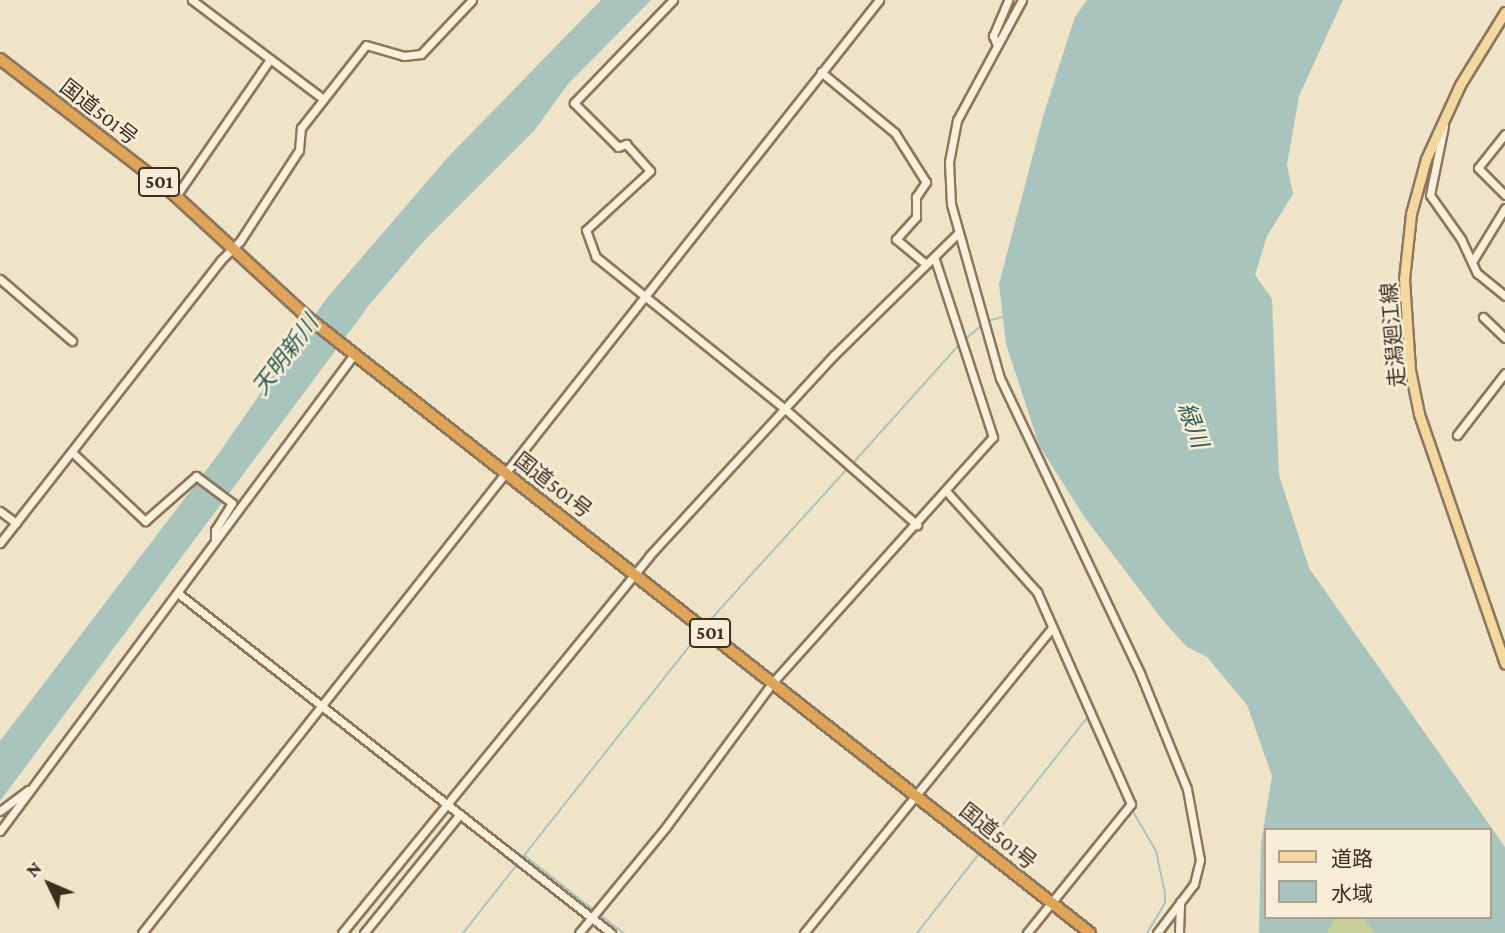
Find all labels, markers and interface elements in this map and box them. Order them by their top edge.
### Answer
street label: 国道501号 [55,74,143,150]
road number: 501 [138,166,180,198]
street label: 走潟廻江線 [1376,282,1410,388]
water label: 天明新川 [246,310,324,400]
water label: 緑川 [1172,399,1214,451]
street label: 国道501号 [509,447,597,523]
road number: 501 [689,618,731,648]
street label: 国道501号 [954,797,1042,875]
legend [1264,828,1491,919]
text: 道路 [1331,847,1373,871]
north arrow [14,849,84,919]
text: N [21,857,46,881]
text: 水域 [1331,882,1373,906]

